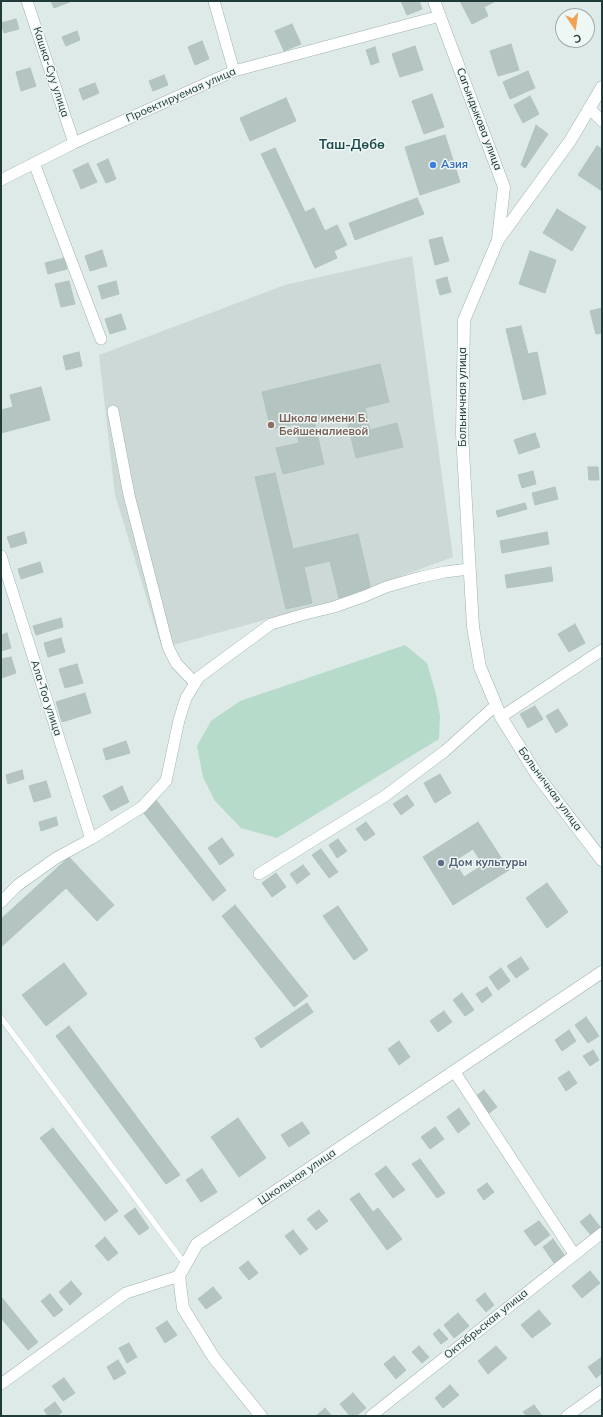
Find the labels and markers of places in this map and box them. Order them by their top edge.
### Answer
place label: Азия [441,158,468,172]
marker: Азия [428,160,438,170]
place label: Школа имени Б. Бейшеналиевой [279,412,368,438]
marker: Школа имени Б. Бейшеналиевой [266,420,276,430]
place label: Дом культуры [449,856,527,870]
marker: Дом культуры [436,858,446,868]

